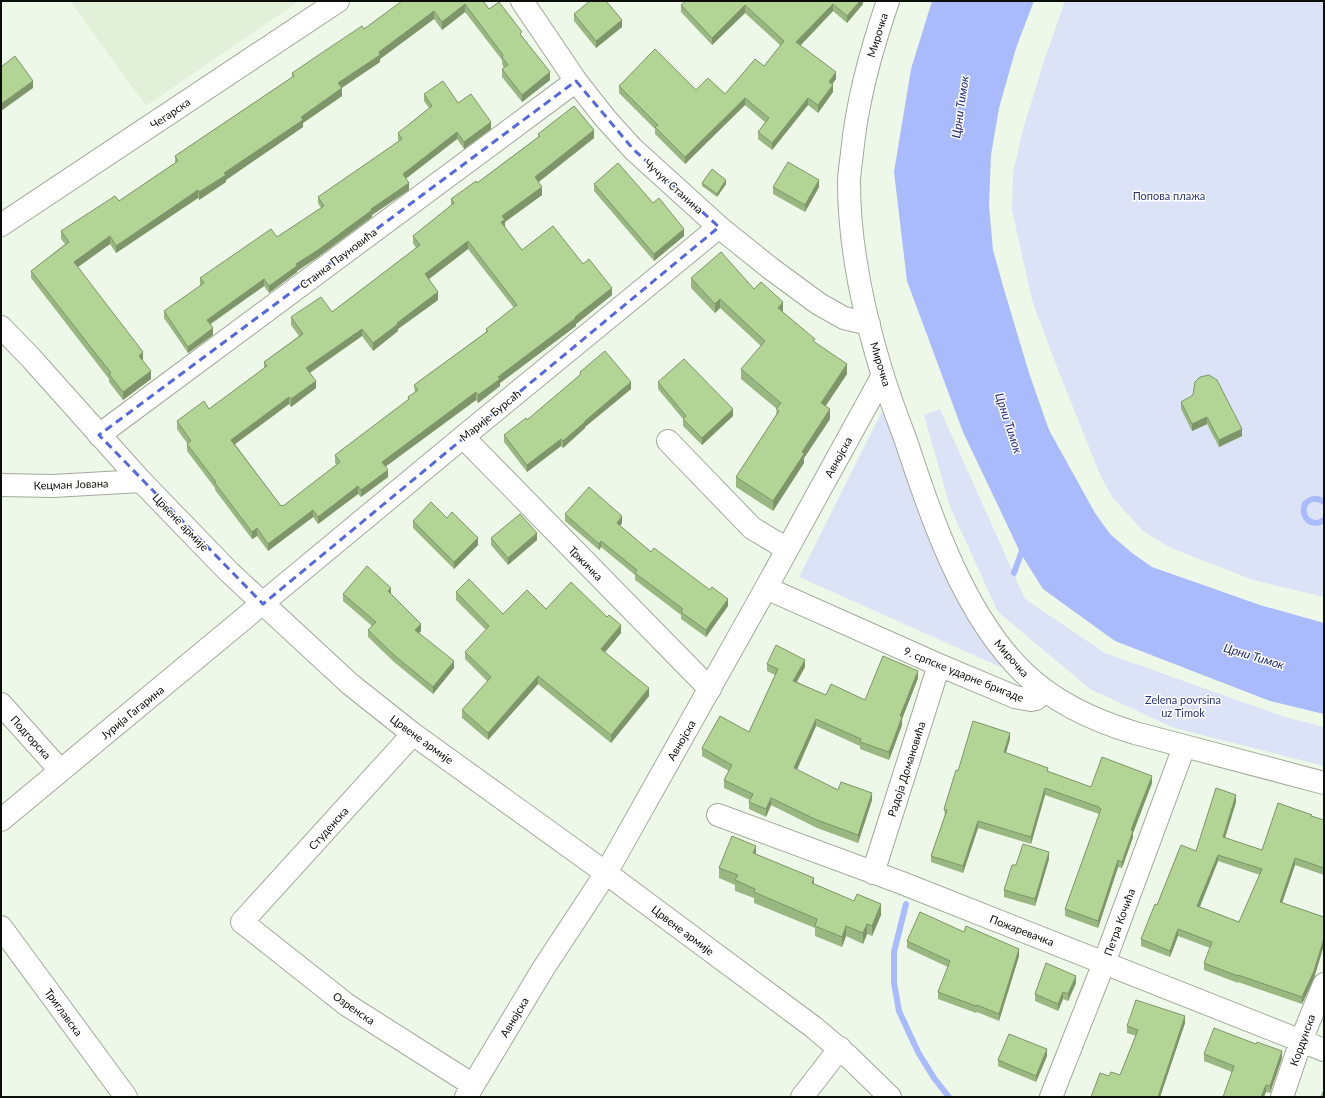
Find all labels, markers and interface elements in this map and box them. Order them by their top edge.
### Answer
street label: Мирочка [864,11,890,59]
water label: Црни Тимок [948,75,972,139]
street label: Чегарска [148,95,192,131]
street label: Чучук Станина [642,156,706,216]
park label: Попова плажа [1133,189,1205,202]
street label: Станка Пауновића [297,225,379,291]
street label: Мирочка [868,340,894,388]
street label: Марије Бурсаћ [457,386,523,444]
water label: Црни Тимок [992,391,1026,455]
street label: Авнојска [822,434,854,480]
street label: Кецман Јована [33,476,109,492]
street label: Црвене армије [150,491,212,554]
street label: Тржичка [566,543,606,583]
street label: Мирочка [992,636,1032,680]
water label: Црни Тимок [1222,640,1286,672]
street label: 9. српске ударне бригаде [902,644,1026,704]
street label: Јурија Гагарина [98,683,166,741]
park label: Zelena povrsina uz Timok [1145,693,1221,719]
street label: Црвене армије [388,712,456,766]
street label: Подгорска [8,713,54,761]
street label: Авнојска [664,718,698,762]
street label: Радоја Домановића [884,720,928,818]
street label: Студенска [305,804,351,852]
street label: Петра Кочића [1101,887,1137,957]
street label: Црвене армије [649,902,717,958]
street label: Пожаревачка [988,912,1056,948]
street label: Триглавска [42,986,86,1038]
street label: Озренска [331,989,377,1027]
street label: Авнојска [497,995,531,1039]
street label: Кордунска [1287,1012,1317,1068]

